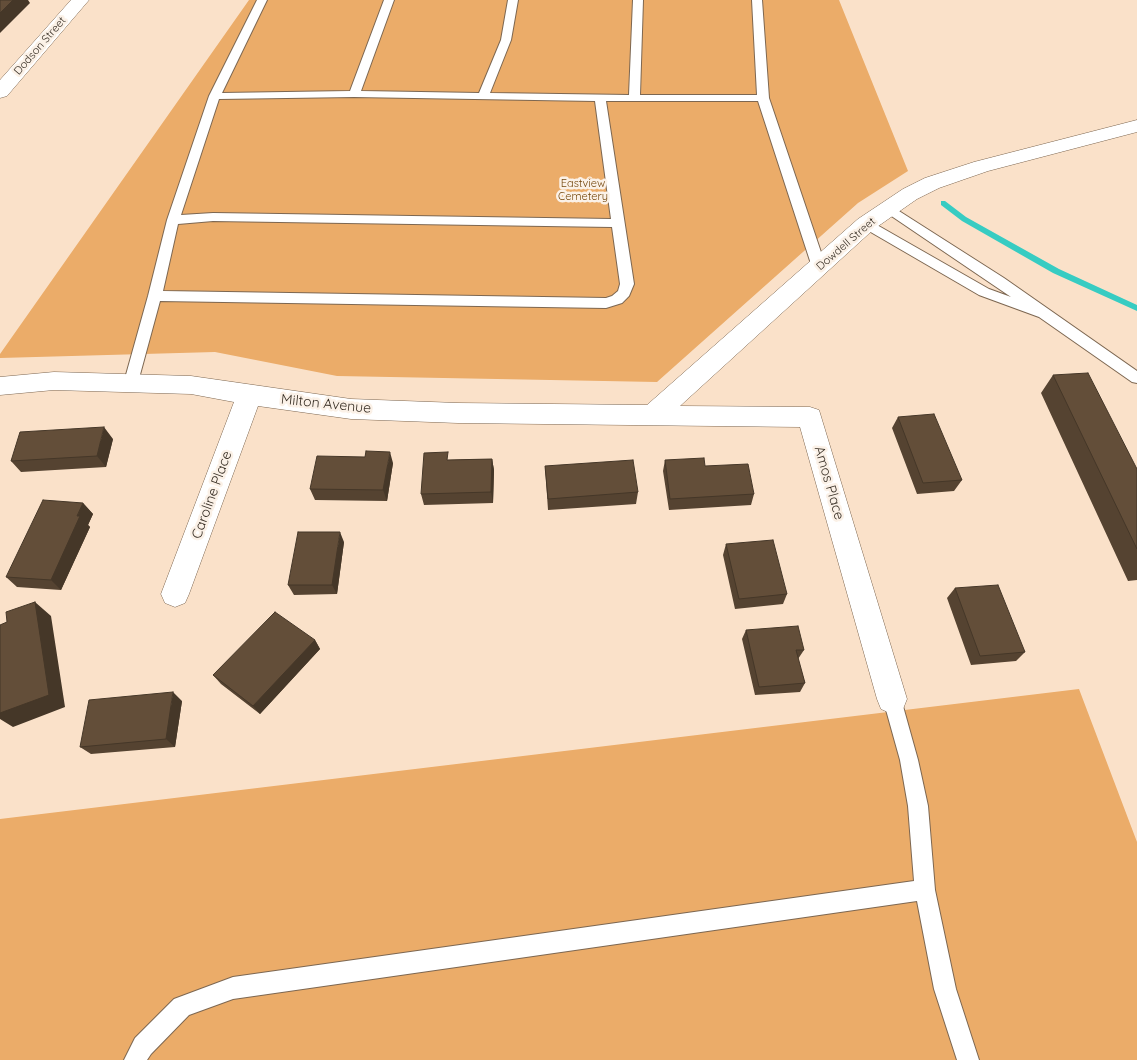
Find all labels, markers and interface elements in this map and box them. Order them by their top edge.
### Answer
street label: Dodson Street [11,14,69,78]
park label: Eastview Cemetery [558,177,608,203]
street label: Dowdell Street [814,215,878,273]
street label: Milton Avenue [280,391,372,417]
street label: Amos Place [810,444,848,522]
street label: Caroline Place [188,449,236,541]

